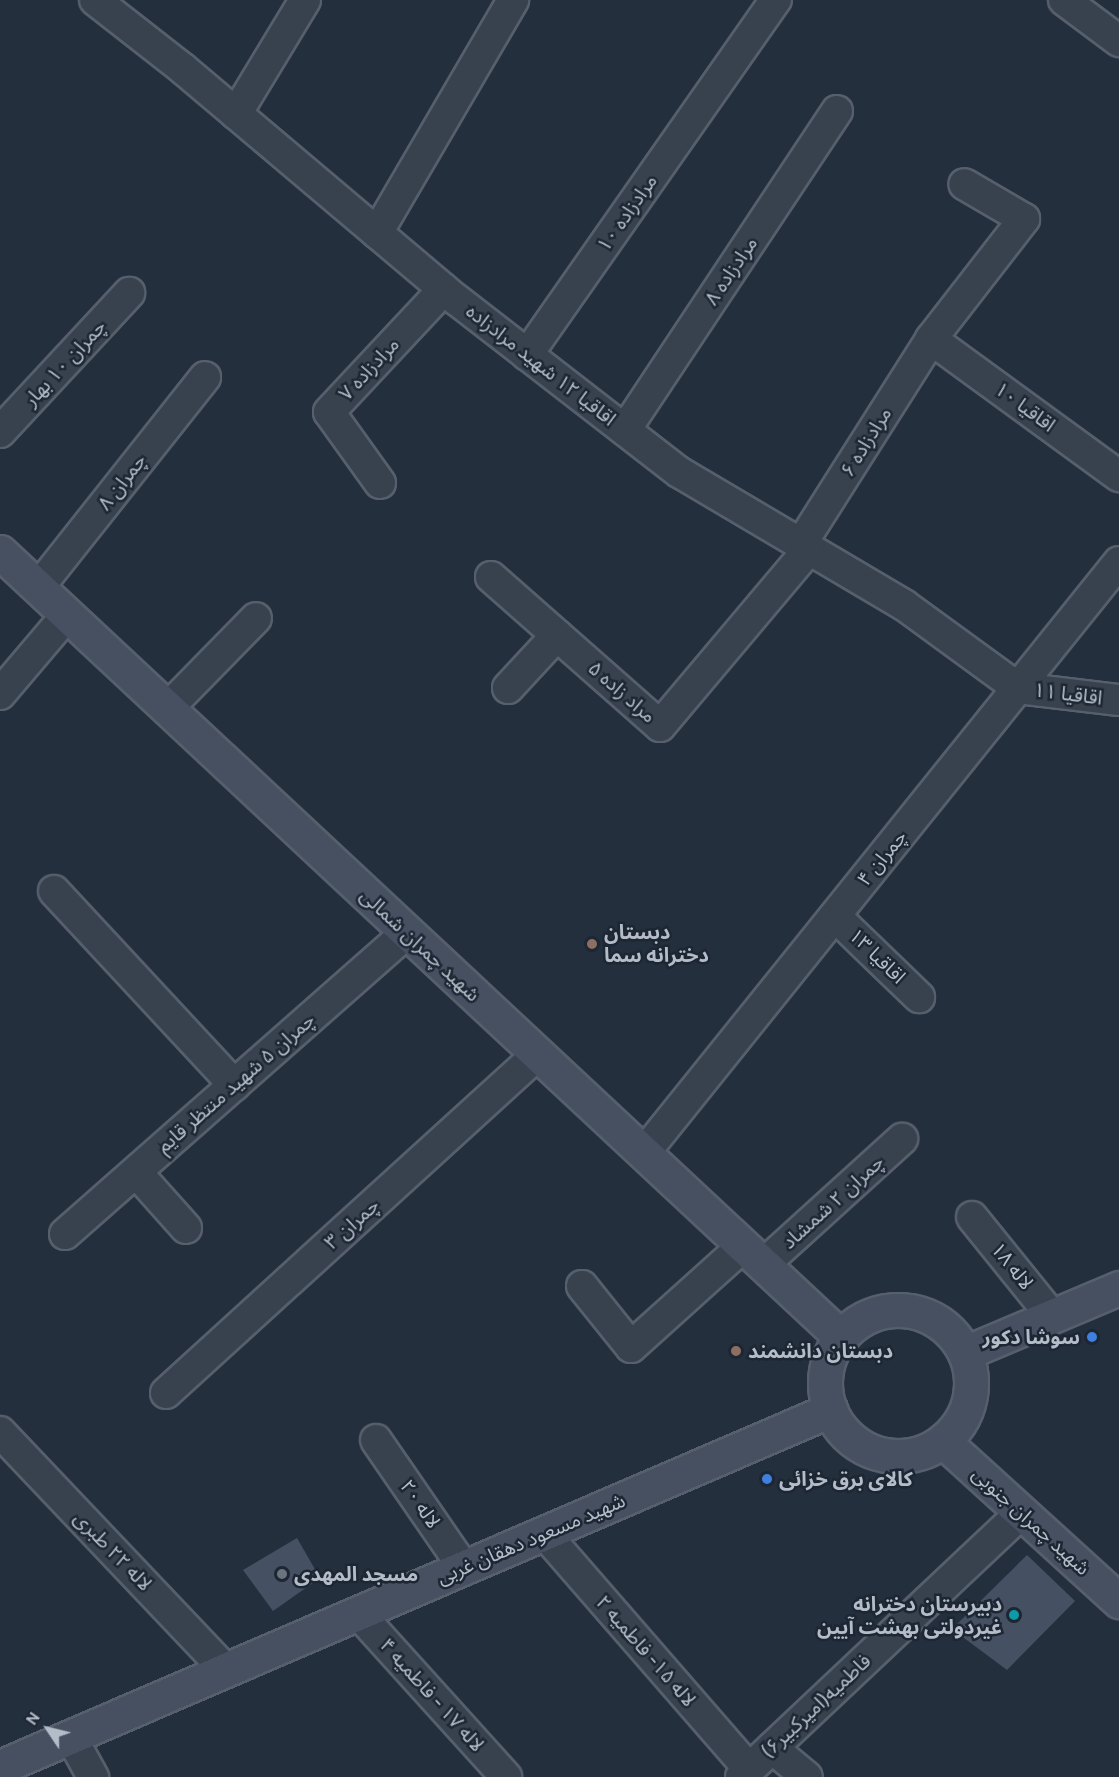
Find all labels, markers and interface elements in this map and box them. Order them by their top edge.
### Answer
street label: مرادزاده ۱۰ [592,170,662,256]
street label: مرادزاده ۸ [699,232,763,310]
street label: اقاقیا ۱۲ شهید مرادزاده [461,299,621,431]
street label: چمران ۱۰ بهار [19,315,111,411]
street label: مرادزاده ۷ [334,333,404,405]
street label: اقاقیا ۱۰ [990,377,1060,437]
street label: مرادزاده ۶ [835,403,897,481]
street label: چمران ۸ [92,449,152,515]
street label: مراد زاده ۵ [583,656,661,728]
street label: اقاقیا ۱۱ [1032,678,1104,710]
street label: چمران ۴ [852,825,912,891]
street label: شهید چمران شمالی [355,883,485,1007]
place label: دبستان دخترانه سما [604,921,709,968]
street label: اقاقیا ۱۳ [844,923,910,989]
marker: دبستان دخترانه سما [585,937,599,951]
street label: چمران ۵ شهید منتظر قایم [152,1008,320,1158]
street label: چمران ۲ شمشاد [777,1150,889,1254]
street label: چمران ۳ [320,1193,384,1255]
street label: لاله ۱۸ [986,1237,1038,1295]
place label: سوشا دکور [983,1325,1080,1349]
marker: سوشا دکور [1085,1330,1099,1344]
place label: دبستان دانشمند [748,1339,893,1363]
marker: دبستان دانشمند [729,1344,743,1358]
street label: شهید چمران جنوبی [967,1462,1095,1580]
place label: کالای برق خزائی [779,1467,913,1491]
marker: کالای برق خزائی [760,1472,774,1486]
street label: لاله ۲۰ [395,1475,445,1533]
street label: شهید مسعود دهقان غربی [433,1488,629,1590]
street label: لاله ۲۲ طبری [69,1506,157,1596]
place label: مسجد المهدی [294,1562,418,1586]
marker: مسجد المهدی [275,1567,289,1581]
street label: لاله ۱۵- فاطمیه ۲ [591,1590,701,1712]
place label: دبیرستان دخترانه غیردولتی بهشت آیین [817,1592,1002,1639]
marker: دبیرستان دخترانه غیردولتی بهشت آیین [1007,1608,1021,1622]
street label: لاله ۱۷ - فاطمیه ۴ [375,1633,489,1757]
street label: فاطمیه(امیرکبیر۶) [756,1649,876,1763]
north arrow [18,1699,78,1759]
text: N [22,1708,44,1728]

